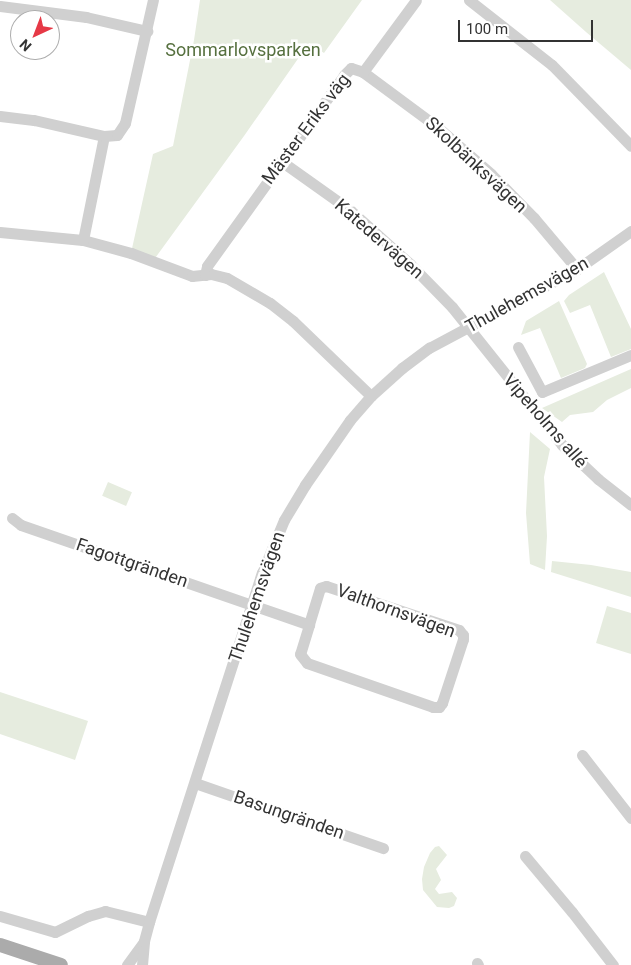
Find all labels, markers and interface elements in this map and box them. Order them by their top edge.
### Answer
north arrow [10,10,60,60]
scale bar [461,10,596,42]
text: 100 m [466,20,508,38]
text: N [16,36,35,54]
park label: Sommarlovsparken [165,39,321,61]
street label: Mäster Eriks väg [257,69,355,189]
street label: Skolbänksvägen [421,113,531,217]
street label: Katedervägen [330,195,428,283]
street label: Thulehemsvägen [462,252,592,338]
street label: Vipeholms allé [498,370,592,472]
street label: Thulehemsvägen [224,529,290,665]
street label: Fagottgränden [73,534,191,592]
street label: Valthornsvägen [334,580,458,642]
street label: Basungränden [231,786,347,844]

